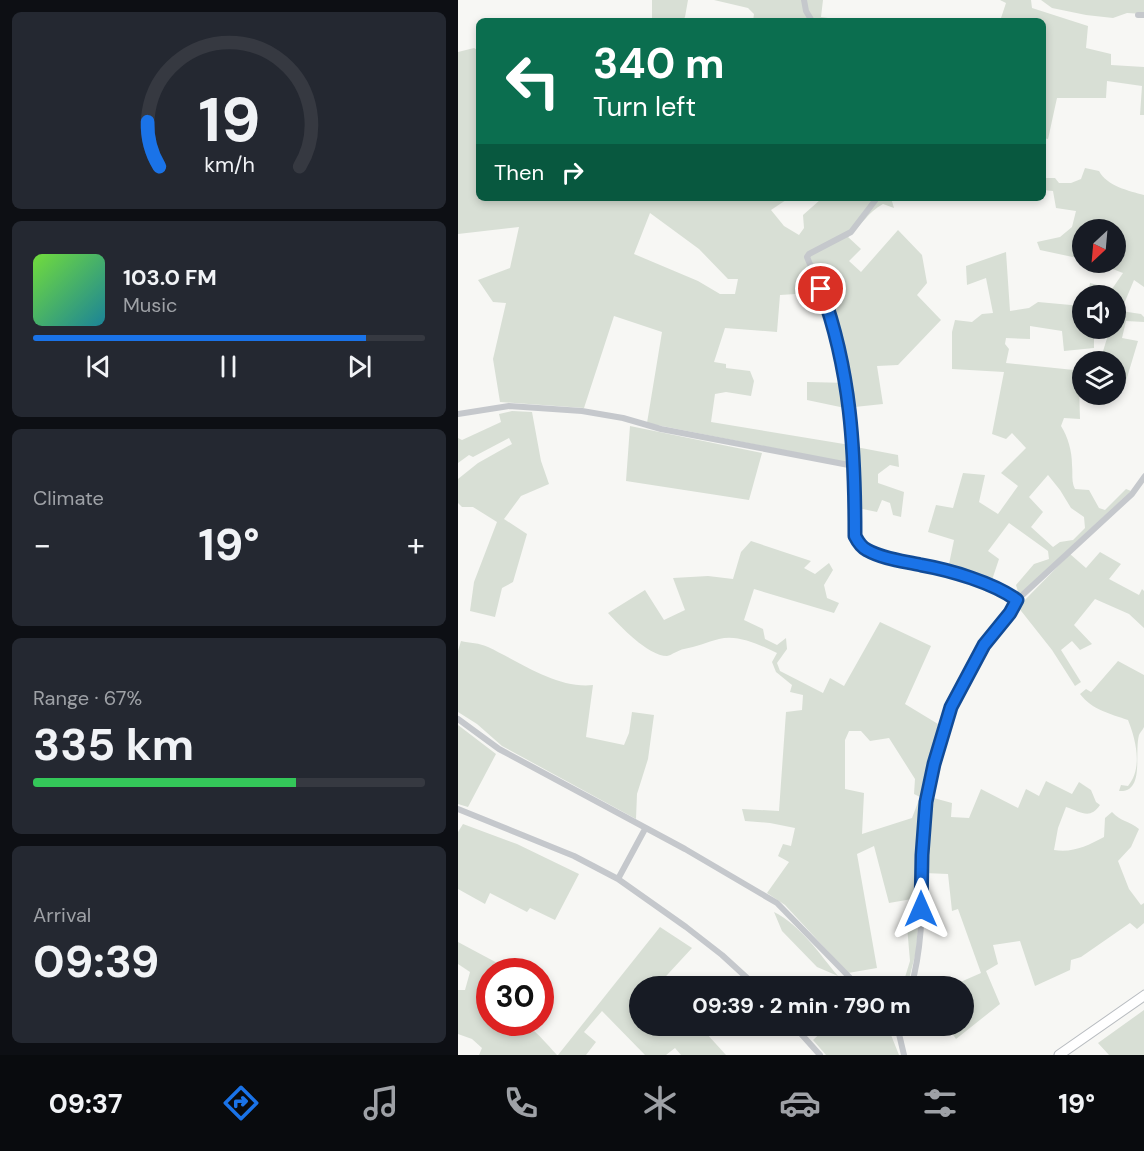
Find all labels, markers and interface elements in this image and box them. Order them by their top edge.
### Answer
text: 340 m [593,36,725,91]
icon: left [494,42,572,120]
text: 19 [198,79,260,160]
text: Turn left [593,89,696,124]
text: km/h [204,152,254,180]
icon: right [556,156,589,189]
text: Then [494,158,544,187]
north arrow [1072,219,1126,273]
map controls [1072,219,1126,405]
text: 103.0 FM [123,263,217,292]
pin [795,263,846,314]
icon: arrive [804,272,837,305]
button: sound [1072,285,1126,339]
text: Music [123,292,178,318]
icon: previous [82,350,115,383]
icon: pause [212,350,245,383]
icon: next [343,350,376,383]
button: layers [1072,351,1126,405]
text: Climate [33,485,104,511]
text: 19° [198,515,260,574]
text: − [33,523,51,566]
text: + [407,523,425,566]
text: Range · 67% [33,685,142,711]
text: 335 km [33,715,194,774]
position arrow [889,877,953,941]
text: Arrival [33,902,91,928]
text: 09:39 [33,932,159,991]
speed limit sign: 30 [476,958,554,1036]
text: 09:39 · 2 min · 790 m [692,991,911,1020]
icon: directions [220,1082,262,1124]
icon: music [360,1082,402,1124]
icon: phone [500,1082,542,1124]
icon: climate [639,1082,681,1124]
icon: car [779,1082,821,1124]
icon: filters [919,1082,961,1124]
text: 09:37 [49,1086,122,1121]
text: 19° [1058,1086,1095,1121]

